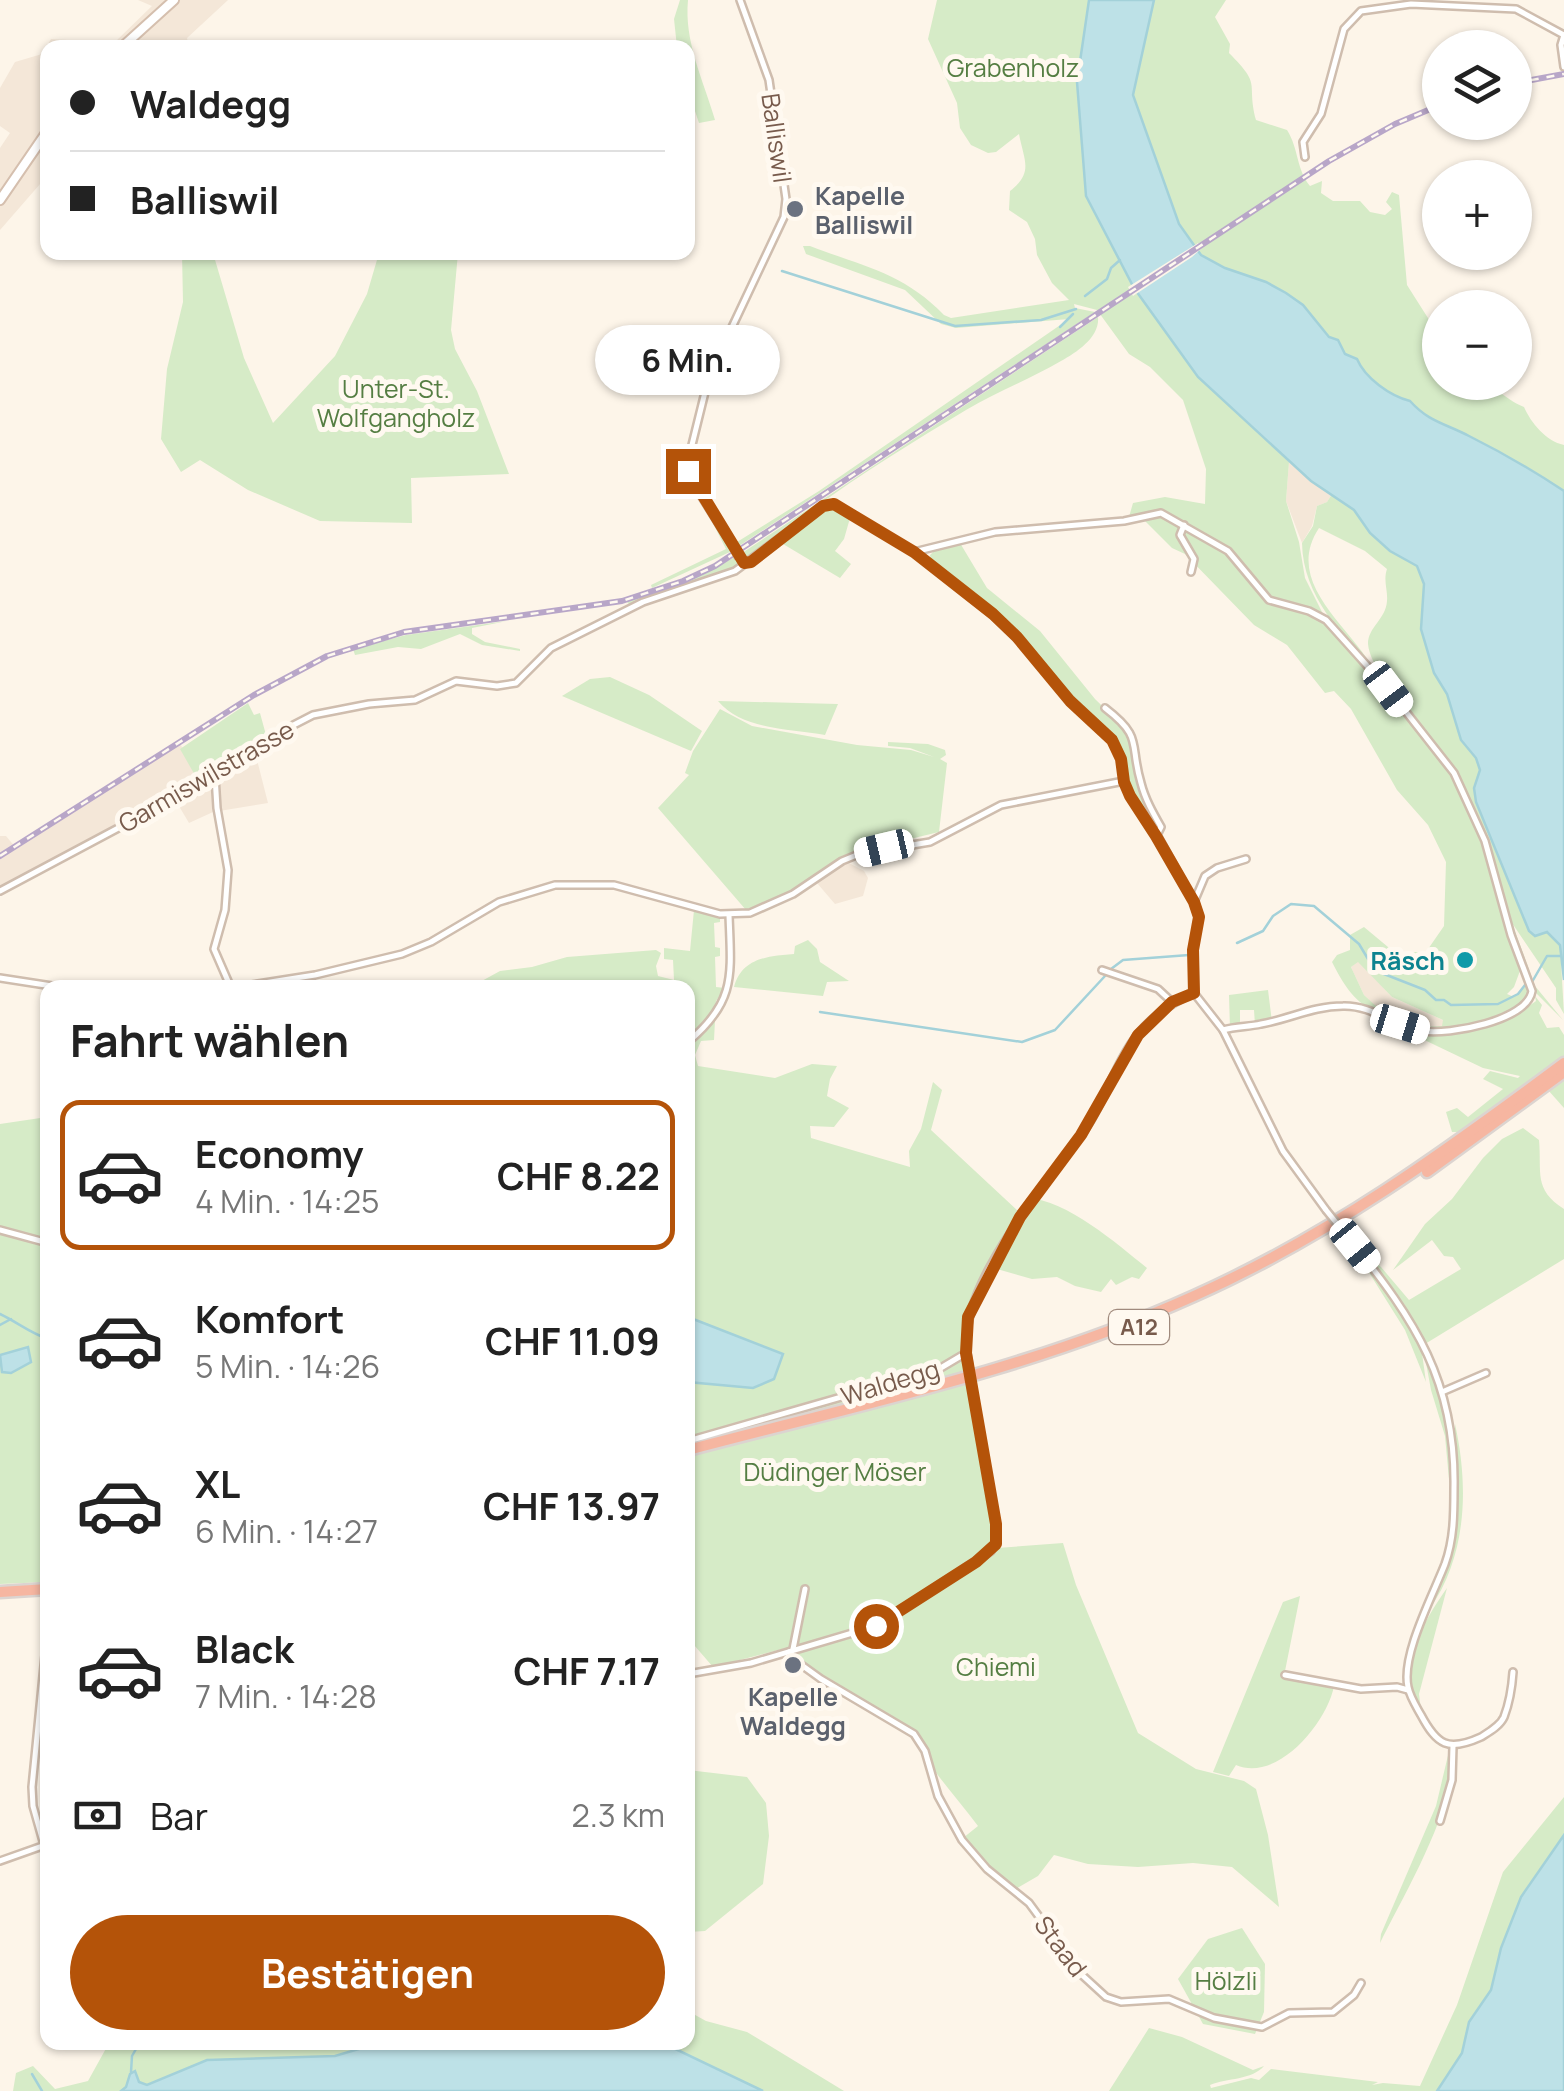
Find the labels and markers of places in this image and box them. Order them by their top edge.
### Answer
place label: Kapelle Balliswil [815,178,913,242]
marker: Kapelle Balliswil [784,198,806,220]
place label: Räsch [1371,943,1445,978]
marker: Räsch [1454,949,1476,971]
marker: Kapelle Waldegg [782,1654,804,1676]
place label: Kapelle Waldegg [740,1679,846,1743]

